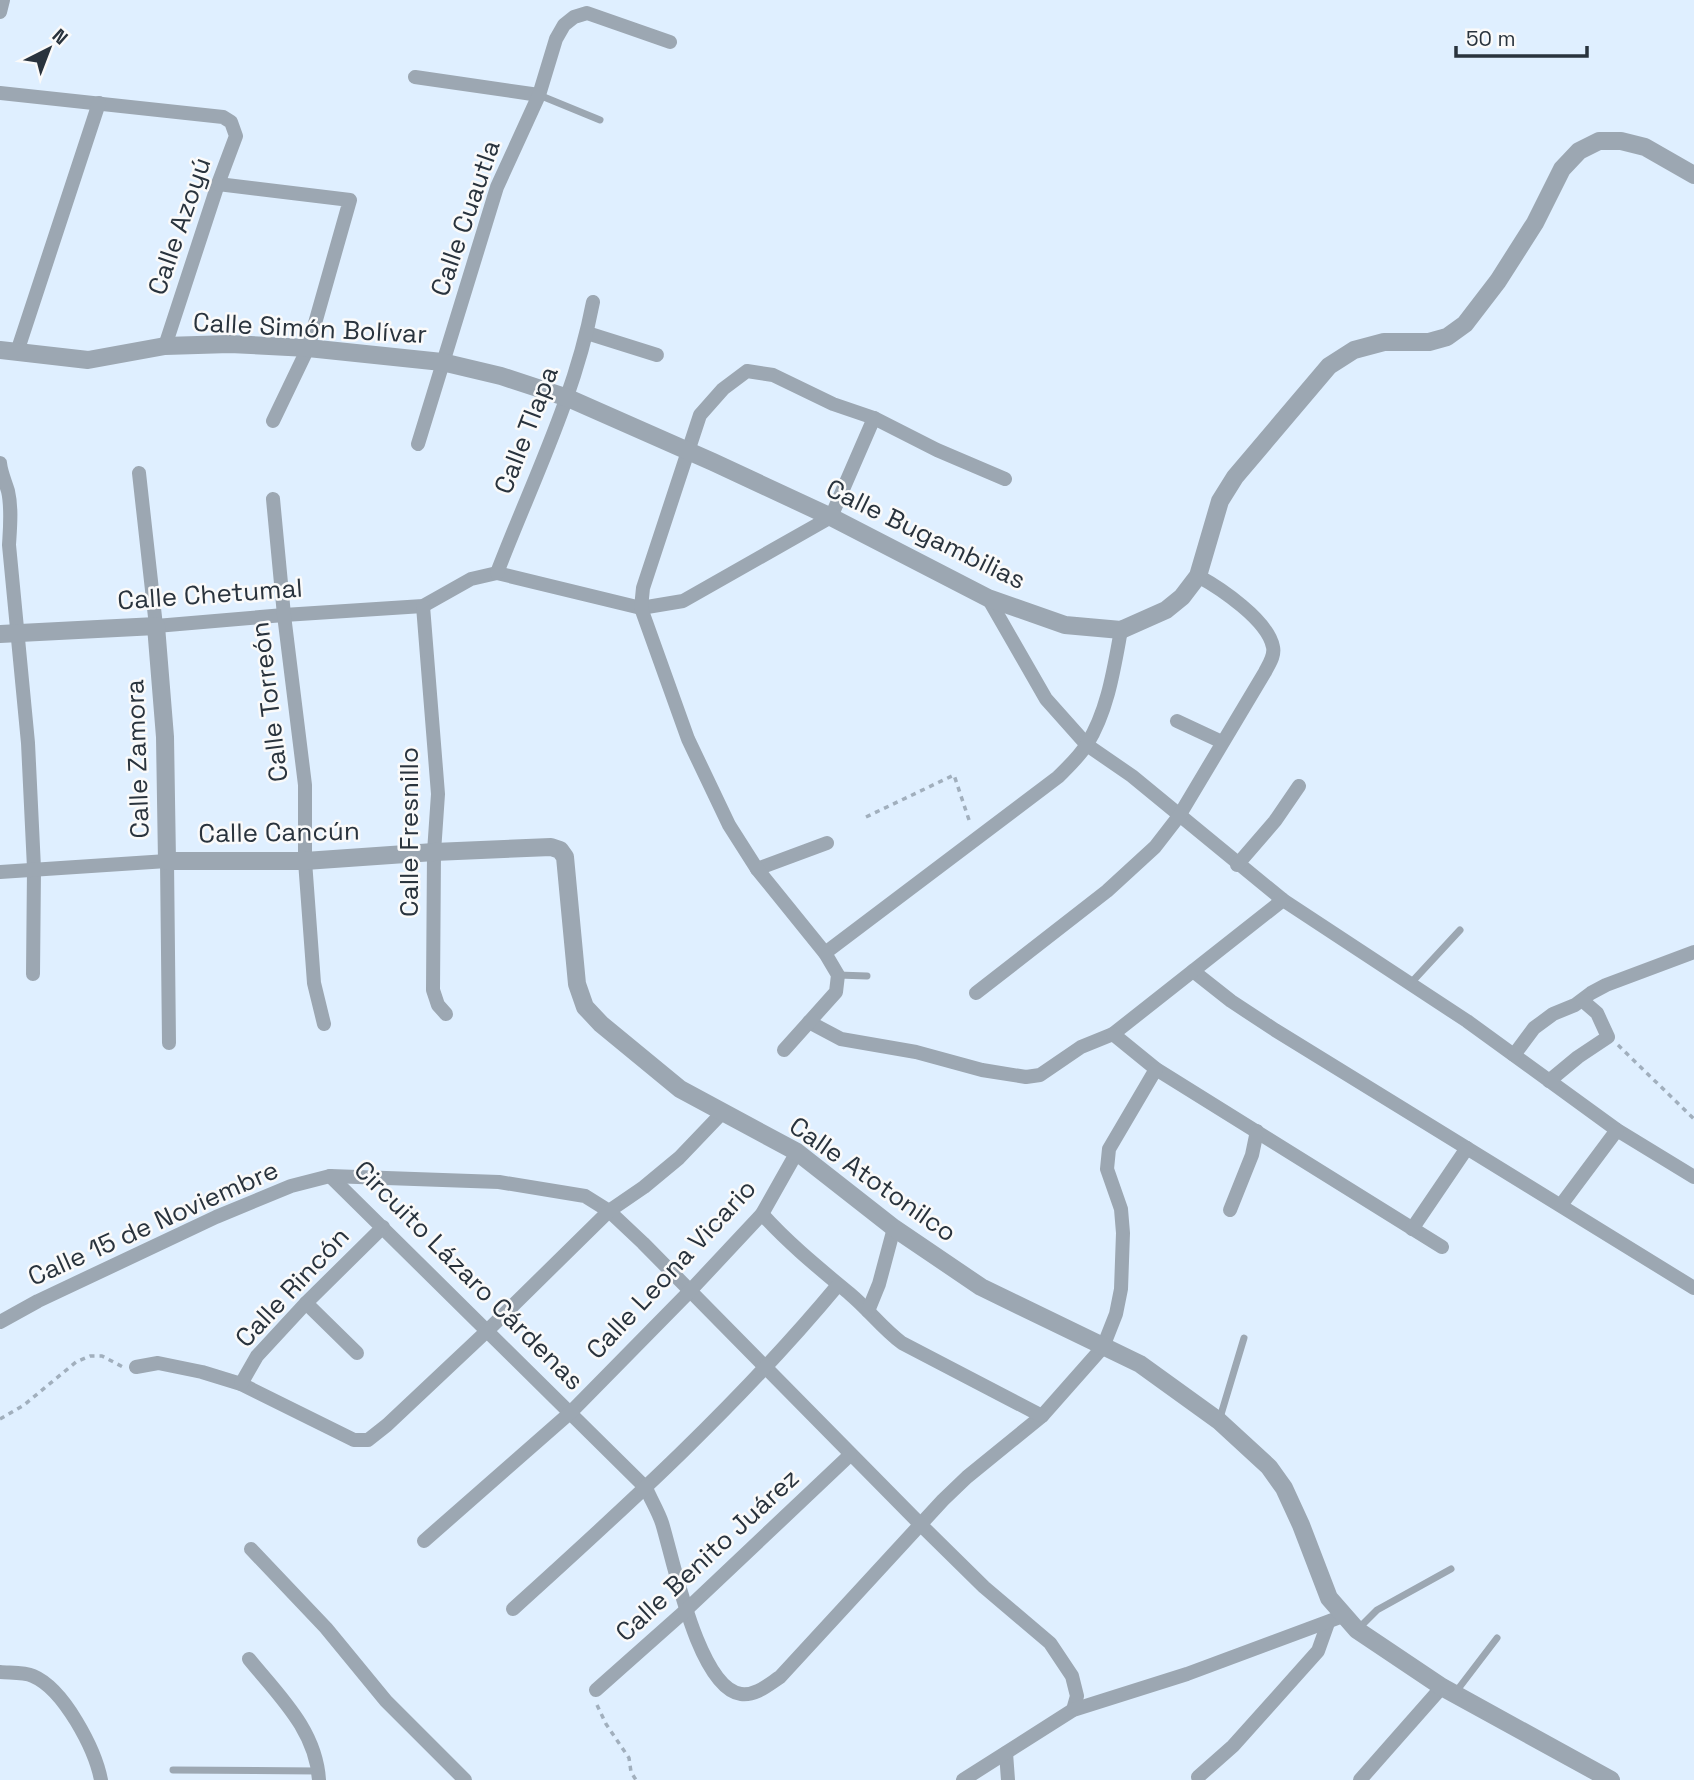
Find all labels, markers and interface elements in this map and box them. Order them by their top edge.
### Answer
north arrow [14,14,84,84]
scale bar [1456,14,1587,58]
text: N [47,23,73,50]
text: 50 m [1466,25,1516,52]
street label: Calle Cuautla [422,135,508,301]
street label: Calle Azoyú [140,153,218,299]
street label: Calle Simón Bolívar [192,305,428,351]
street label: Calle Tlapa [486,361,566,499]
street label: Calle Bugambilias [821,471,1031,597]
street label: Calle Chetumal [116,571,304,617]
street label: Calle Torreón [242,620,296,784]
street label: Calle Zamora [117,679,157,839]
street label: Calle Fresnillo [392,747,426,917]
street label: Calle Cancún [198,814,360,850]
street label: Calle Atotonilco [783,1109,963,1249]
street label: Calle 15 de Noviembre [22,1152,284,1294]
street label: Circuito Lázaro Cárdenas [347,1153,591,1397]
street label: Calle Leona Vicario [579,1172,763,1366]
street label: Calle Rincón [227,1220,357,1354]
street label: Calle Benito Juárez [608,1461,806,1649]

